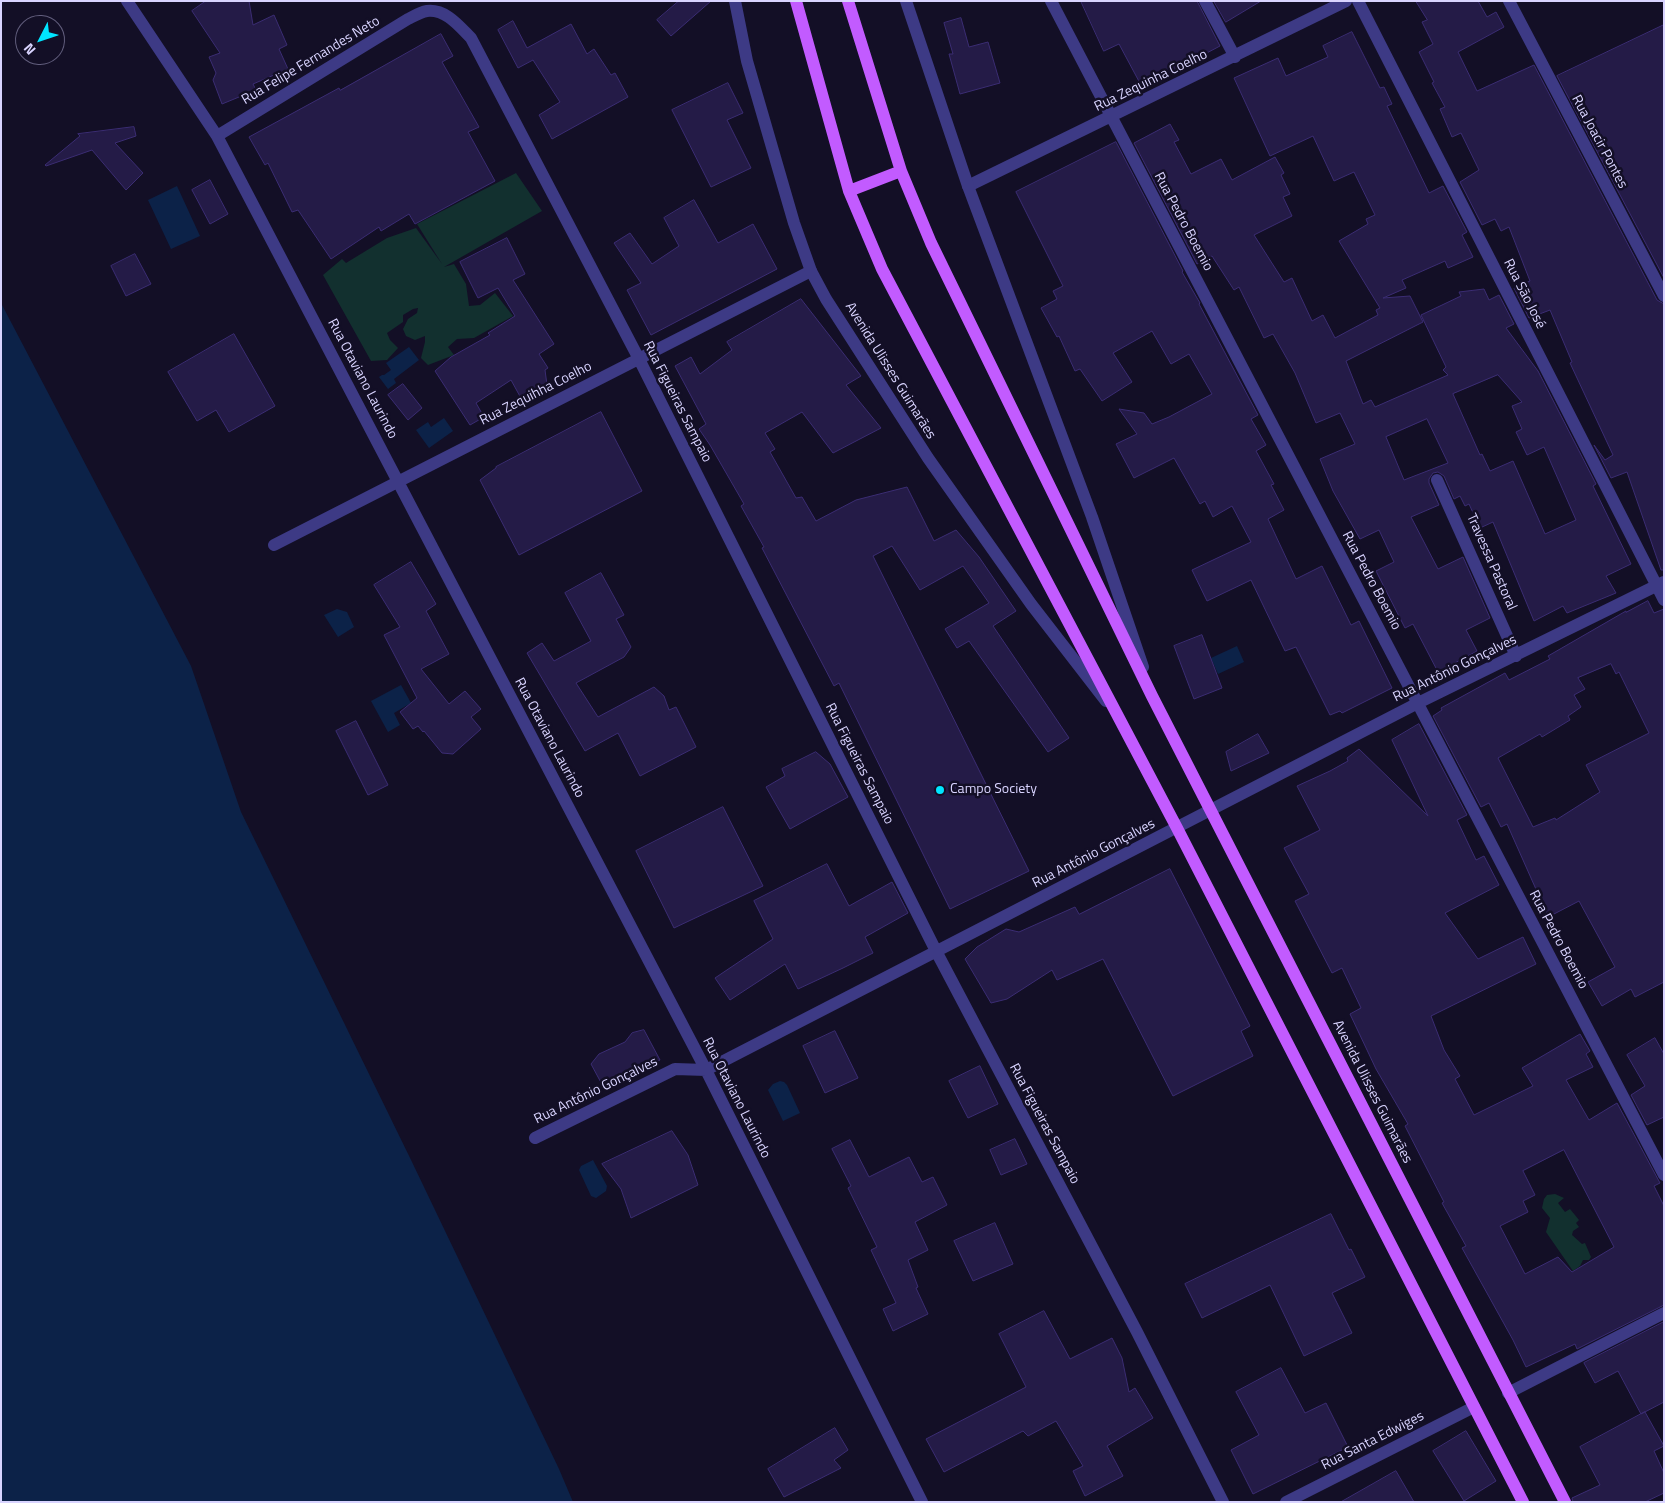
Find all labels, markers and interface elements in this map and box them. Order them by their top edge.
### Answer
street label: Rua Felipe Fernandes Neto [239,13,383,109]
north arrow [15,15,65,65]
text: N [18,39,40,60]
street label: Rua Zequinha Coelho [1092,46,1210,116]
street label: Rua Joacir Pontes [1567,92,1631,192]
street label: Rua Pedro Boemio [1150,170,1216,274]
street label: Rua São José [1499,256,1549,332]
street label: Avenida Ulisses Guimarães [841,299,939,443]
street label: Rua Otaviano Laurindo [323,316,401,442]
street label: Rua Figueiras Sampaio [639,339,715,465]
street label: Rua Zequihha Coelho [477,358,595,430]
street label: Travessa Pastoral [1462,511,1520,613]
street label: Rua Pedro Boemio [1338,529,1404,633]
street label: Rua Antônio Gonçalves [1390,632,1520,706]
street label: Rua Otaviano Laurindo [510,675,588,801]
street label: Rua Figueiras Sampaio [821,701,897,827]
place label: Campo Society [950,782,1037,798]
marker: Campo Society [934,784,946,796]
street label: Rua Antônio Gonçalves [1030,816,1158,892]
street label: Rua Pedro Boemio [1525,888,1591,992]
street label: Avenida Ulisses Guimarães [1329,1018,1415,1166]
street label: Rua Otaviano Laurindo [698,1035,774,1161]
street label: Rua Antônio Gonçalves [531,1054,661,1128]
street label: Rua Figueiras Sampaio [1005,1061,1083,1187]
street label: Rua Santa Edwiges [1319,1408,1427,1474]

